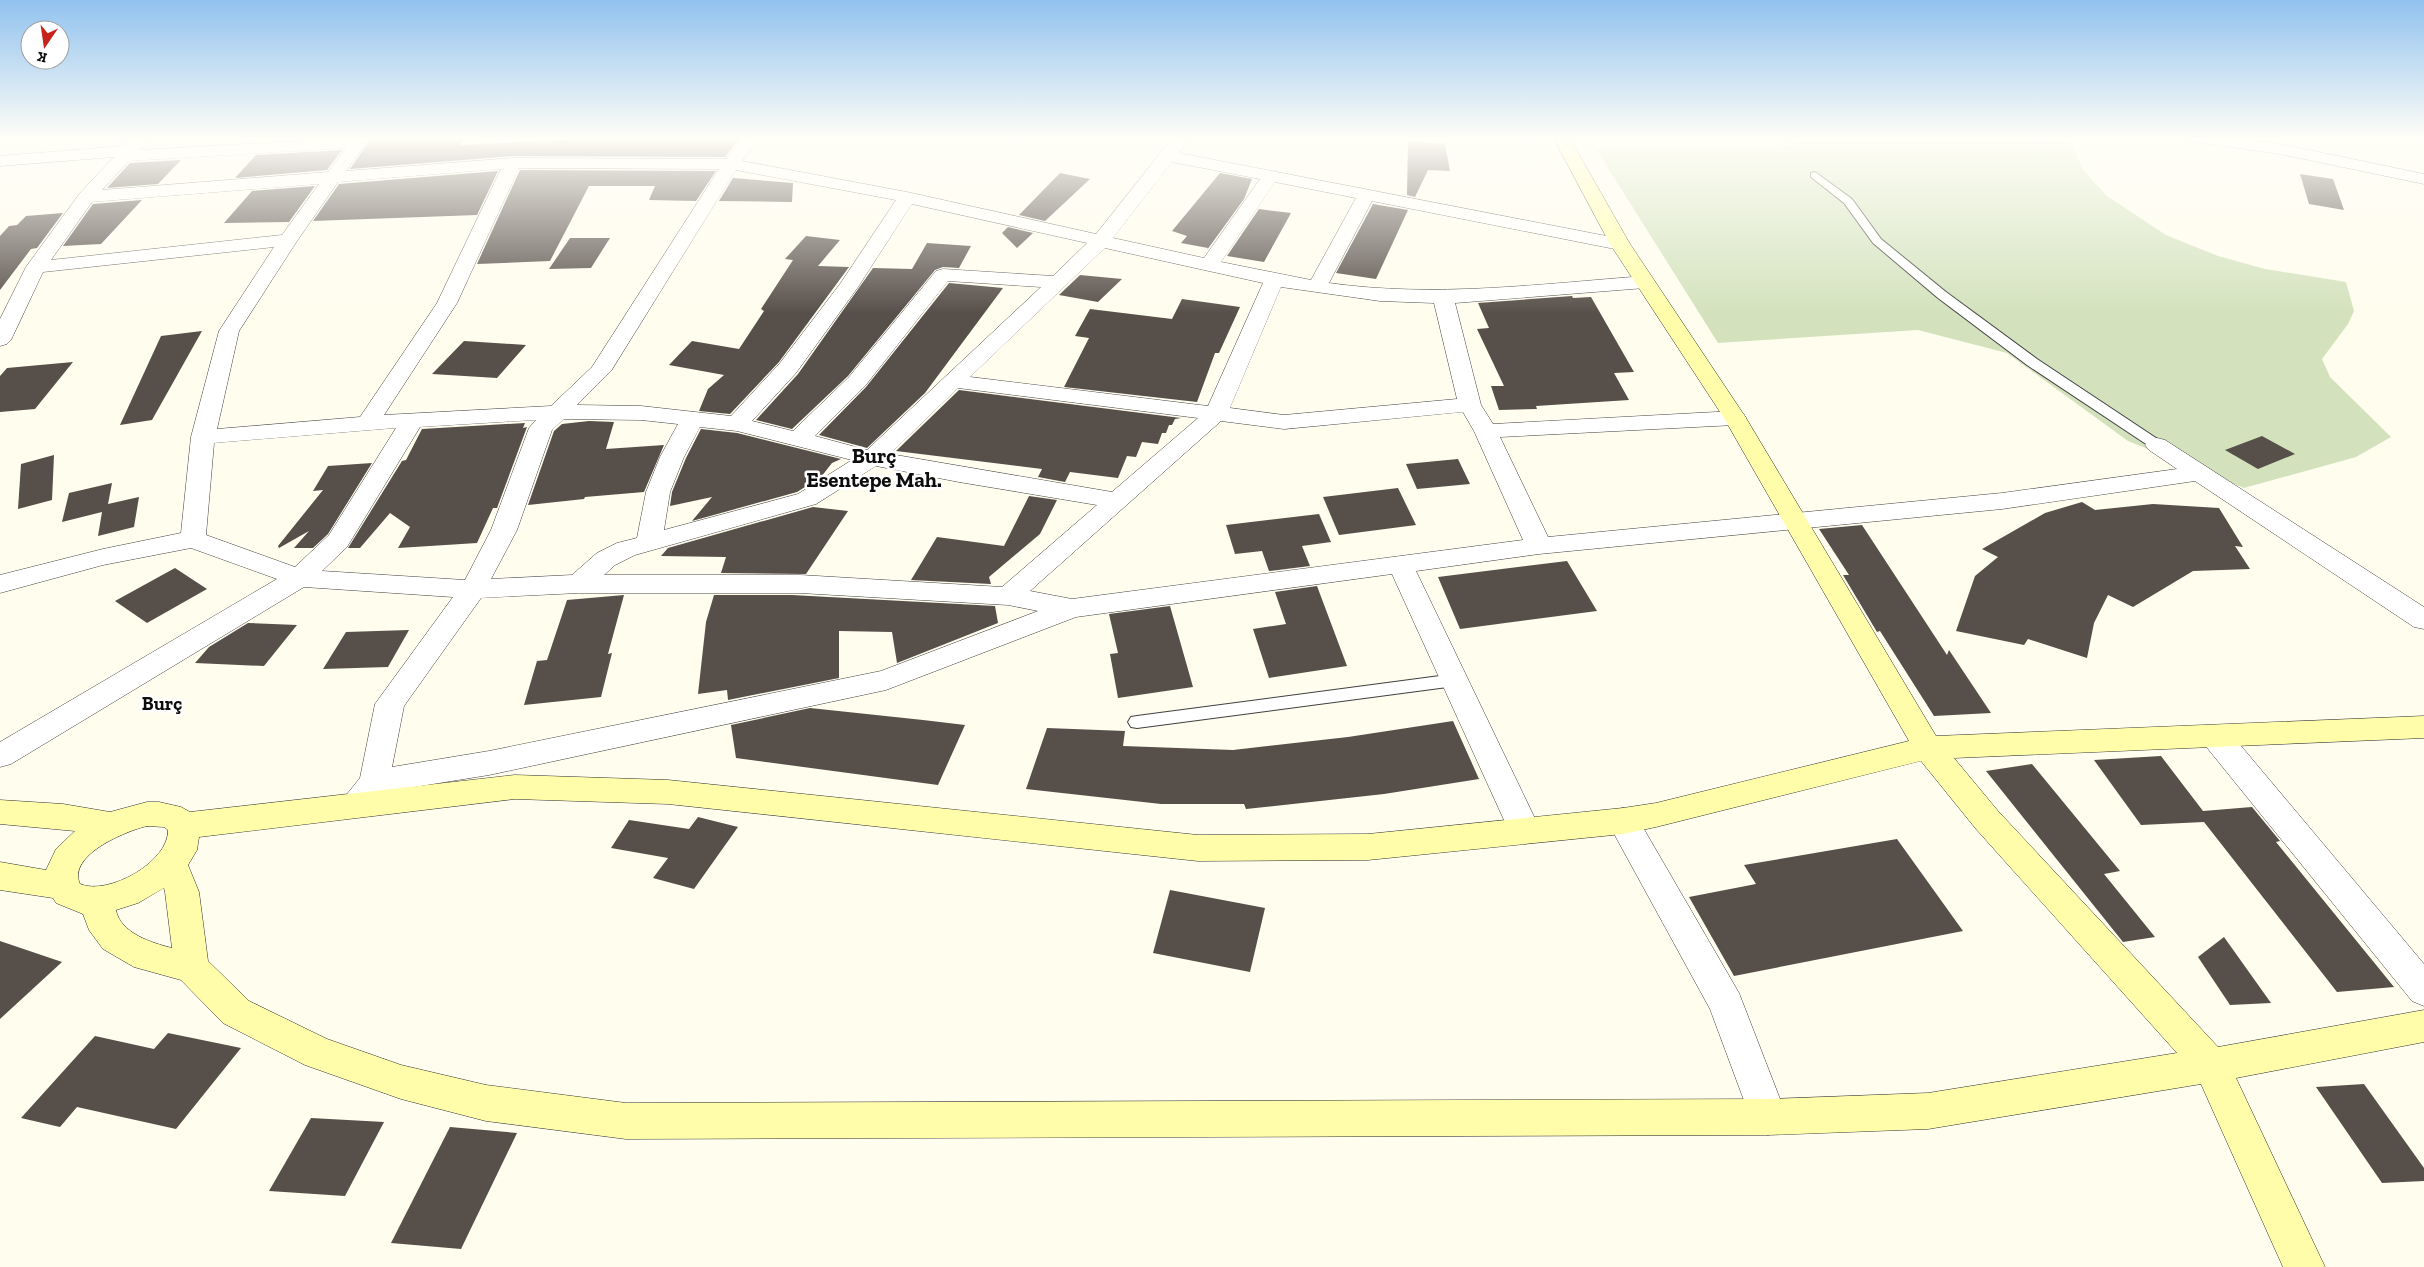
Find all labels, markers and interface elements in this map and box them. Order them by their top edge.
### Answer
north arrow [20,20,70,70]
text: K [35,48,49,67]
district label: Burç Esentepe Mah. [806,443,942,492]
district label: Burç [142,692,182,715]

